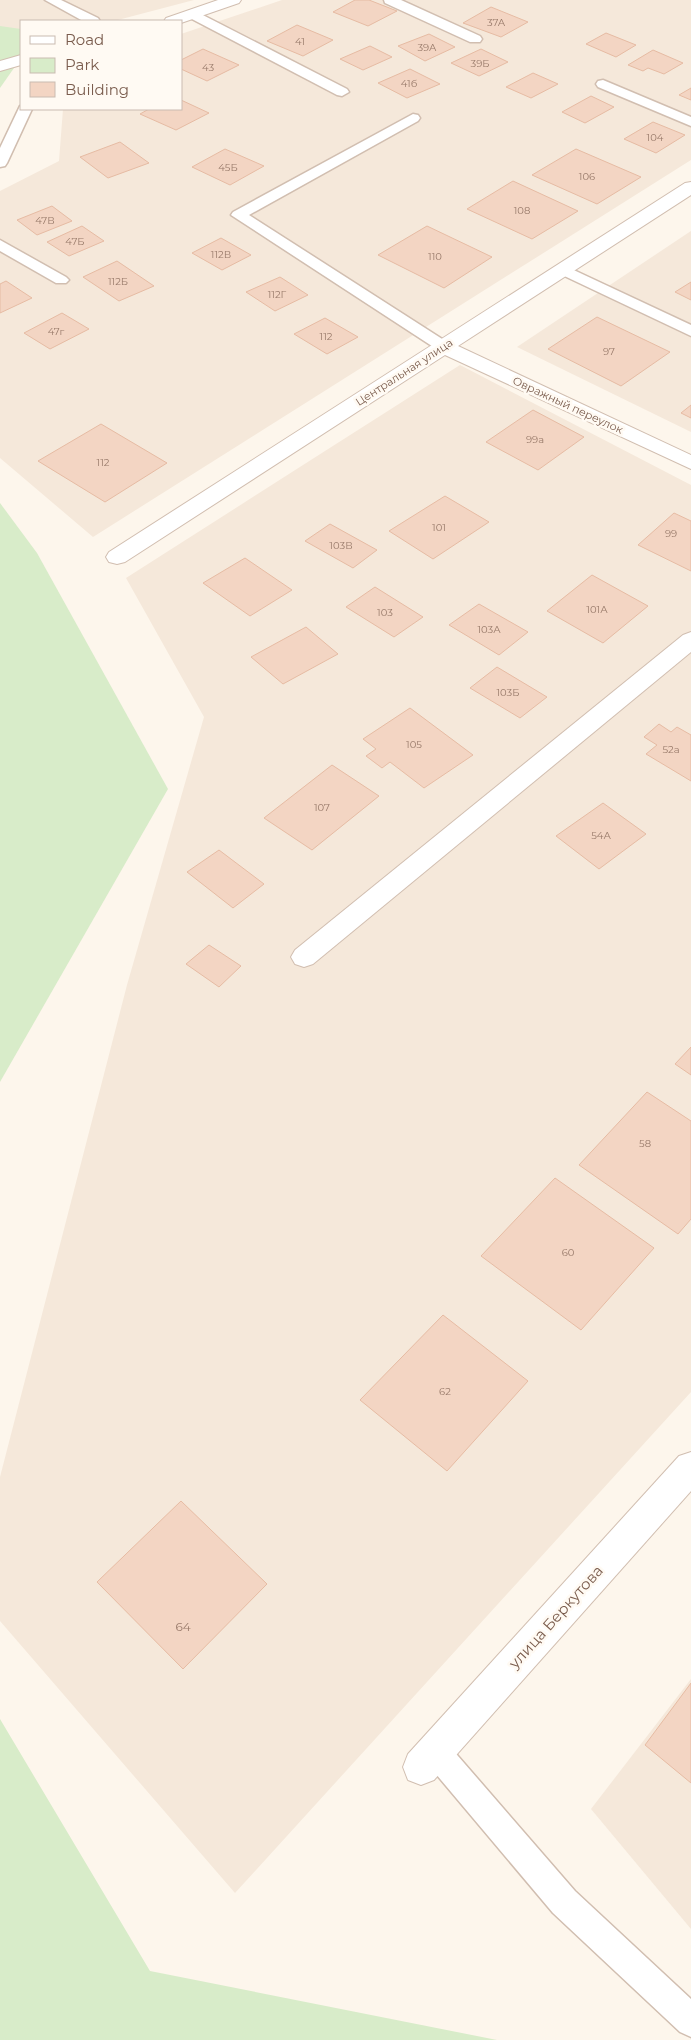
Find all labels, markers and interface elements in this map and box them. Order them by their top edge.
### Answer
house number: 37А [487,16,506,29]
legend [20,20,182,110]
text: Road [65,30,104,49]
house number: 41 [295,35,305,48]
house number: 39А [417,41,437,54]
text: Park [65,55,99,74]
house number: 39Б [471,57,490,70]
house number: 43 [202,61,214,74]
house number: 41б [401,77,418,90]
text: Building [65,80,129,99]
house number: 104 [647,131,664,144]
house number: 45Б [218,161,238,174]
house number: 106 [579,170,595,183]
house number: 108 [514,204,530,217]
house number: 47В [35,214,55,227]
house number: 47Б [65,235,85,248]
house number: 112В [211,248,231,261]
house number: 110 [428,250,442,263]
house number: 112Б [108,275,128,288]
house number: 112Г [268,288,287,301]
house number: 47г [48,325,64,338]
house number: 112 [320,330,333,343]
street label: Центральная улица [353,335,455,409]
house number: 97 [603,345,615,358]
street label: Овражный переулок [511,373,626,437]
house number: 99а [526,433,544,446]
house number: 112 [97,456,110,469]
house number: 101 [432,521,446,534]
house number: 99 [665,527,677,540]
house number: 103В [329,539,353,552]
house number: 101А [586,603,608,616]
house number: 103 [377,606,393,619]
house number: 103А [477,623,501,636]
house number: 103Б [496,686,520,699]
house number: 105 [406,738,422,751]
house number: 52а [662,743,680,756]
house number: 107 [314,801,330,814]
house number: 54А [591,829,611,842]
house number: 58 [639,1137,651,1150]
house number: 60 [562,1246,575,1259]
house number: 62 [439,1385,451,1398]
street label: улица Беркутова [504,1561,607,1673]
house number: 64 [175,1619,191,1634]

